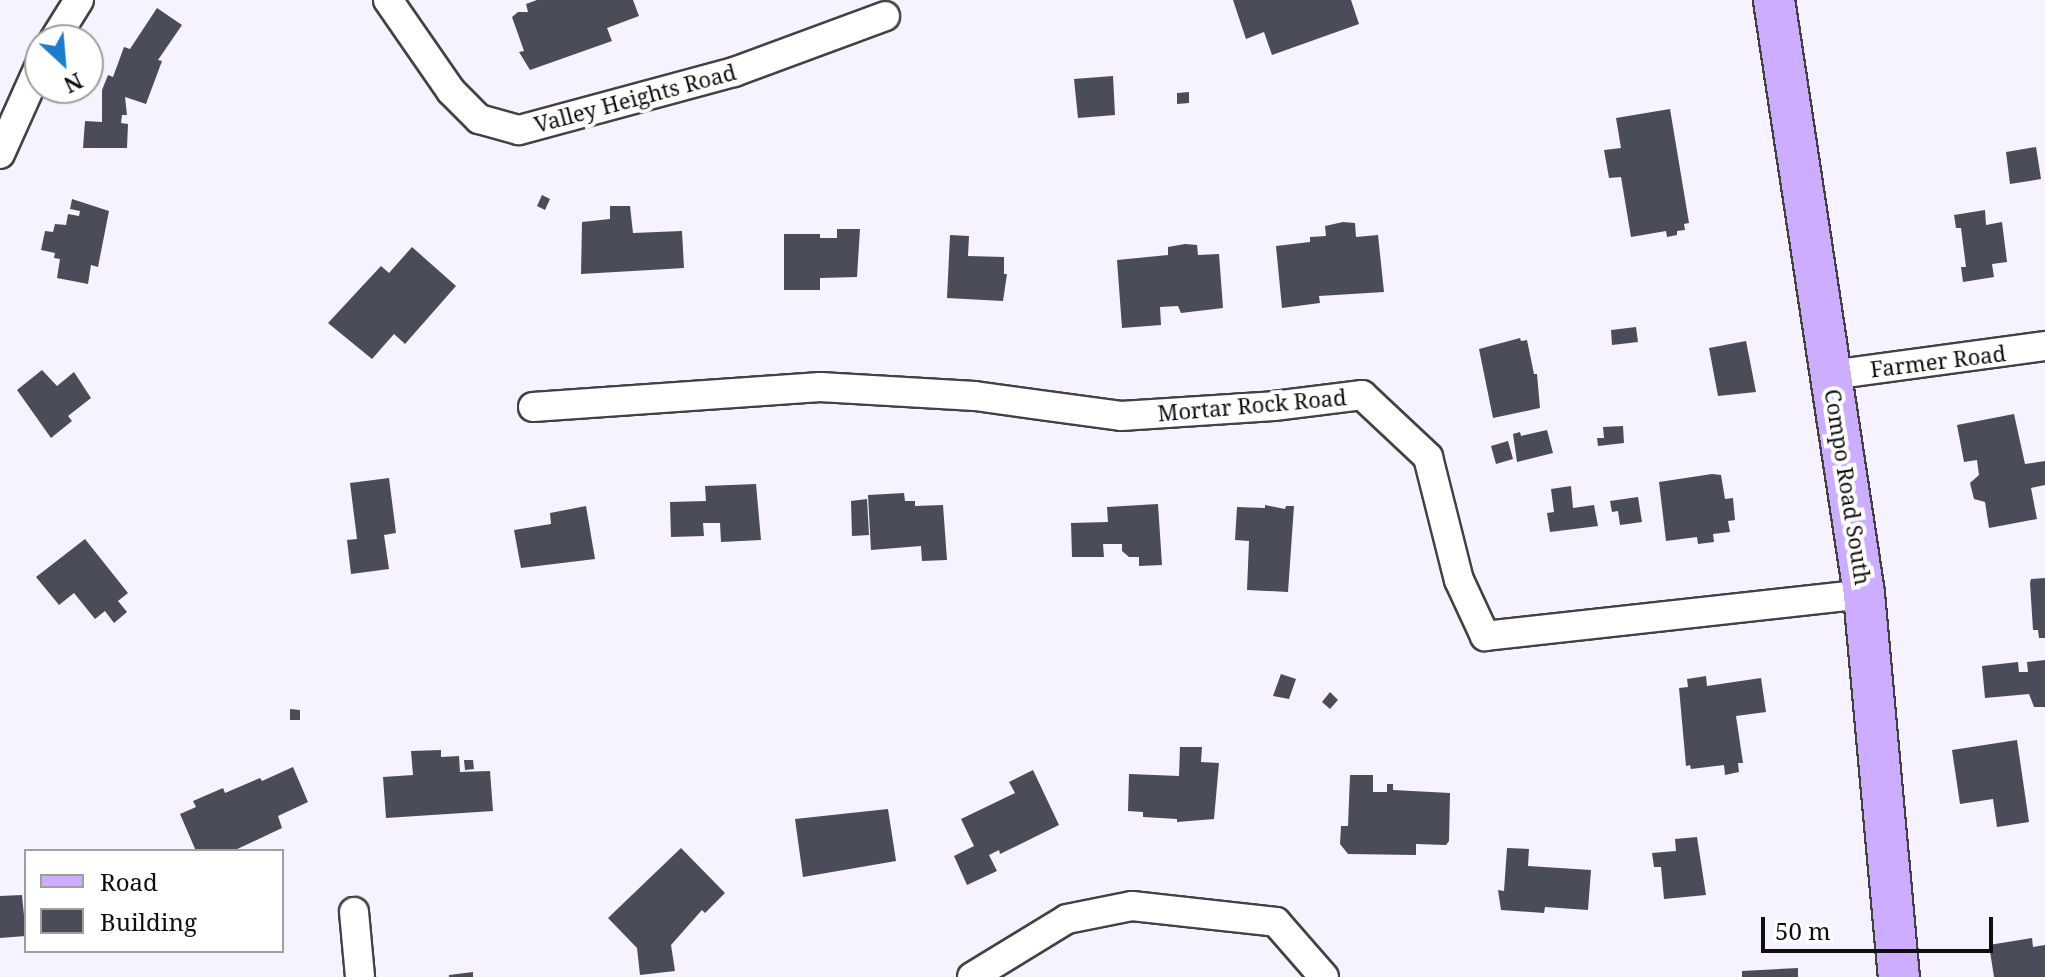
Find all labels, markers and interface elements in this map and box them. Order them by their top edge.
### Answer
north arrow [24,24,104,104]
street label: Valley Heights Road [531,58,739,138]
text: N [59,66,88,101]
street label: Farmer Road [1869,340,2007,382]
street label: Mortar Rock Road [1156,384,1348,426]
street label: Compo Road South [1819,387,1877,587]
legend [24,849,284,953]
text: Road [100,865,158,898]
scale bar [1765,901,1997,951]
text: Building [100,905,197,938]
text: 50 m [1775,914,1831,947]

